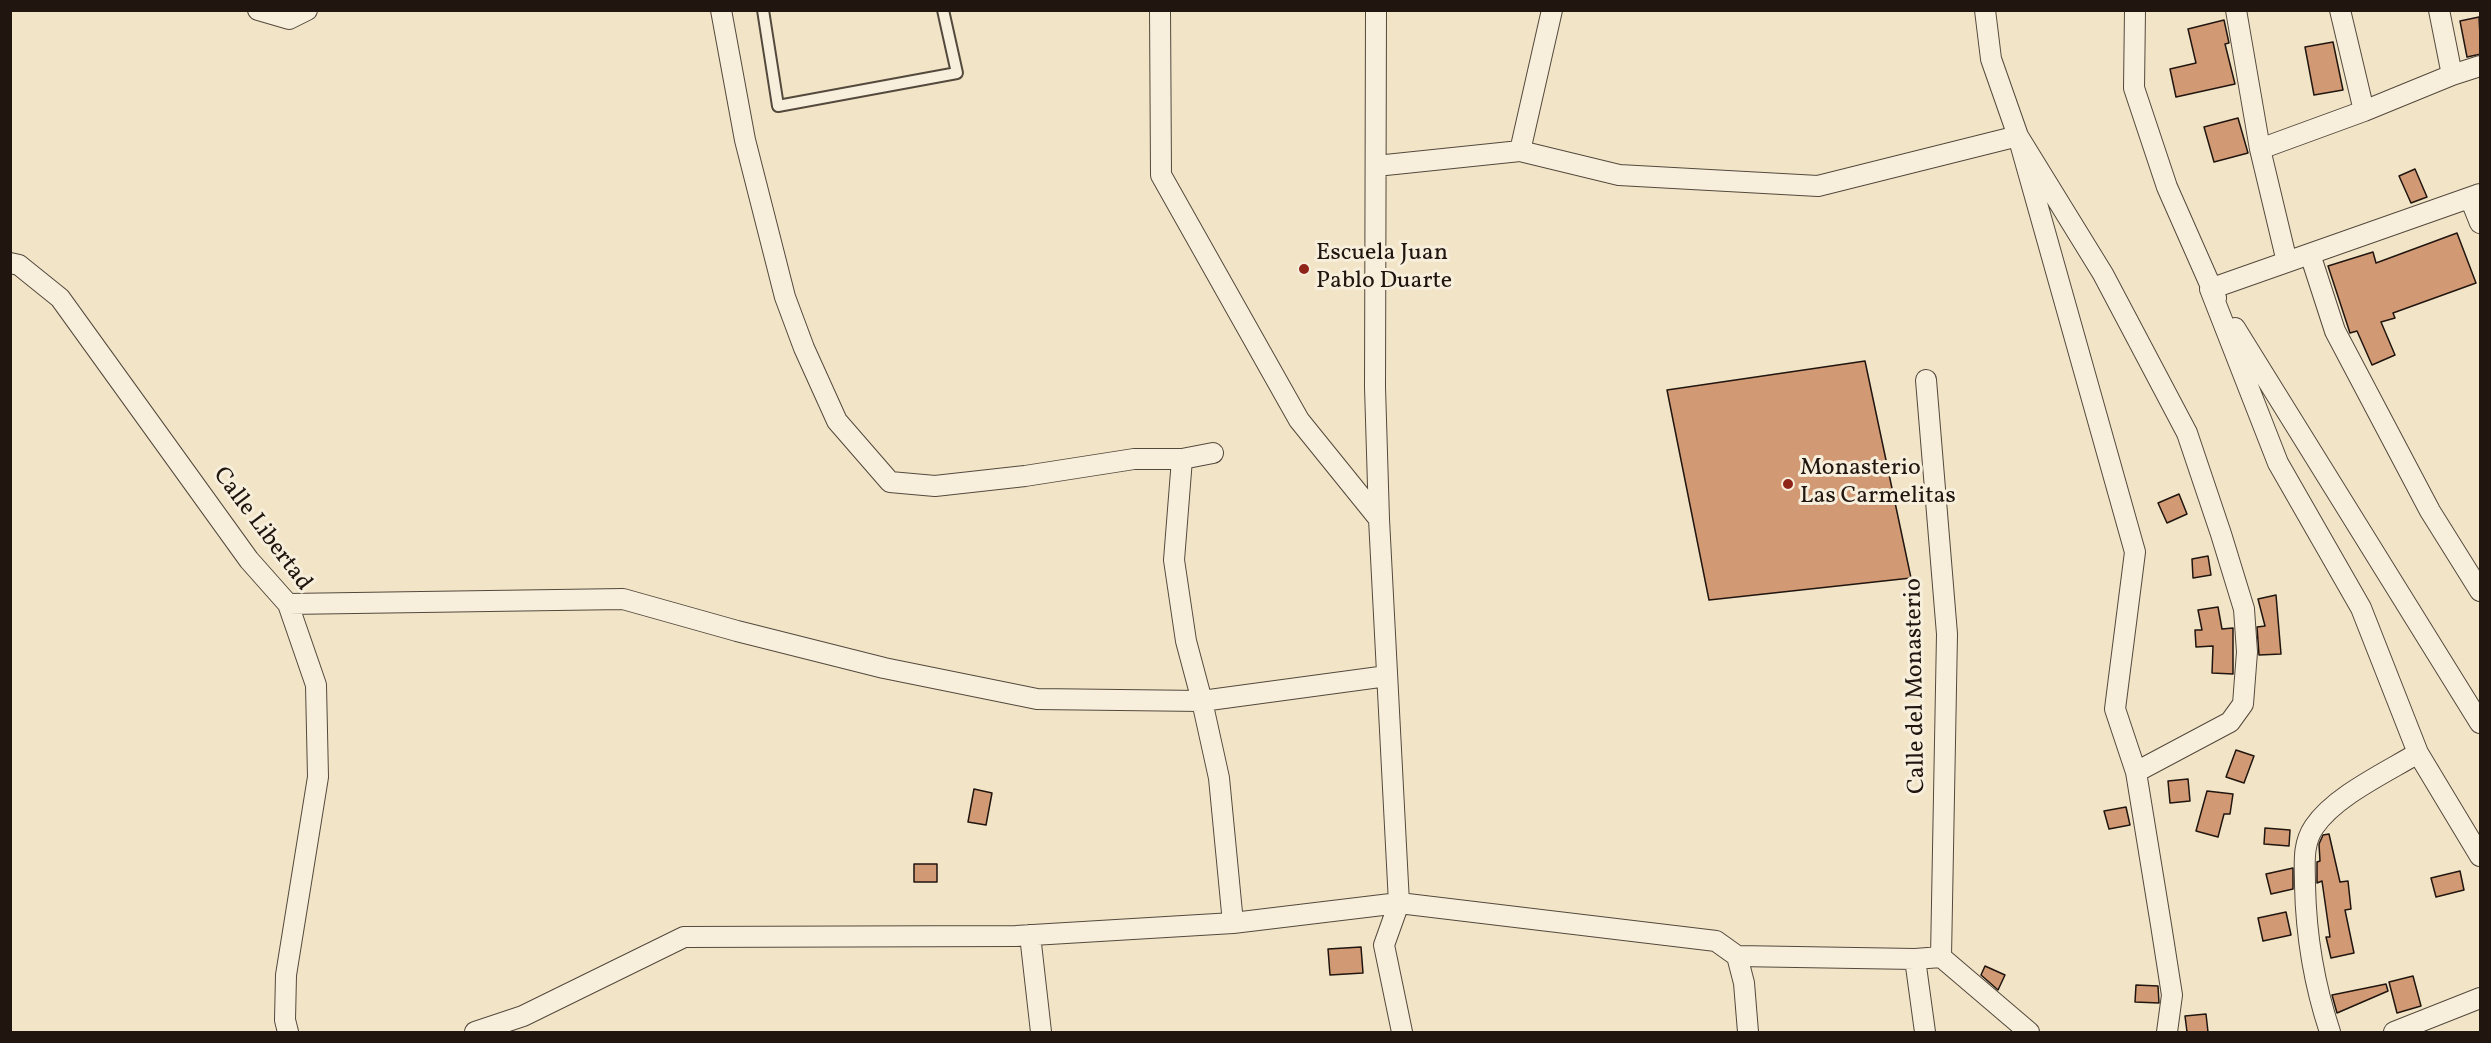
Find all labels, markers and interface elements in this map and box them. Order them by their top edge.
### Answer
place label: Escuela Juan Pablo Duarte [1316,241,1452,297]
marker: Escuela Juan Pablo Duarte [1297,262,1311,276]
place label: Monasterio Las Carmelitas [1800,456,1956,512]
street label: Calle Libertad [205,463,317,597]
marker: Monasterio Las Carmelitas [1781,477,1795,491]
street label: Calle del Monasterio [1901,578,1933,794]

